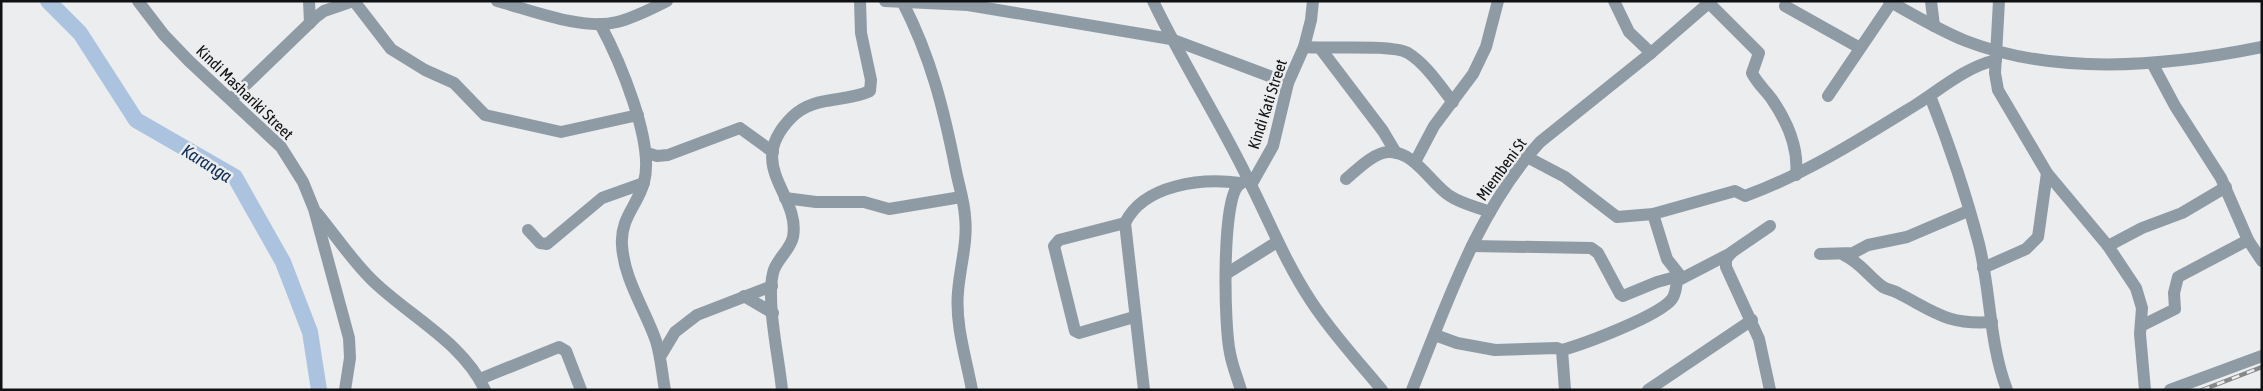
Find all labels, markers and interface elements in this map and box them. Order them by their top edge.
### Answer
street label: Kindi Mashariki Street [193,41,297,143]
street label: Kindi Kati Street [1244,56,1290,151]
street label: Miembeni St [1472,134,1530,204]
water label: Karanga [178,139,236,187]

